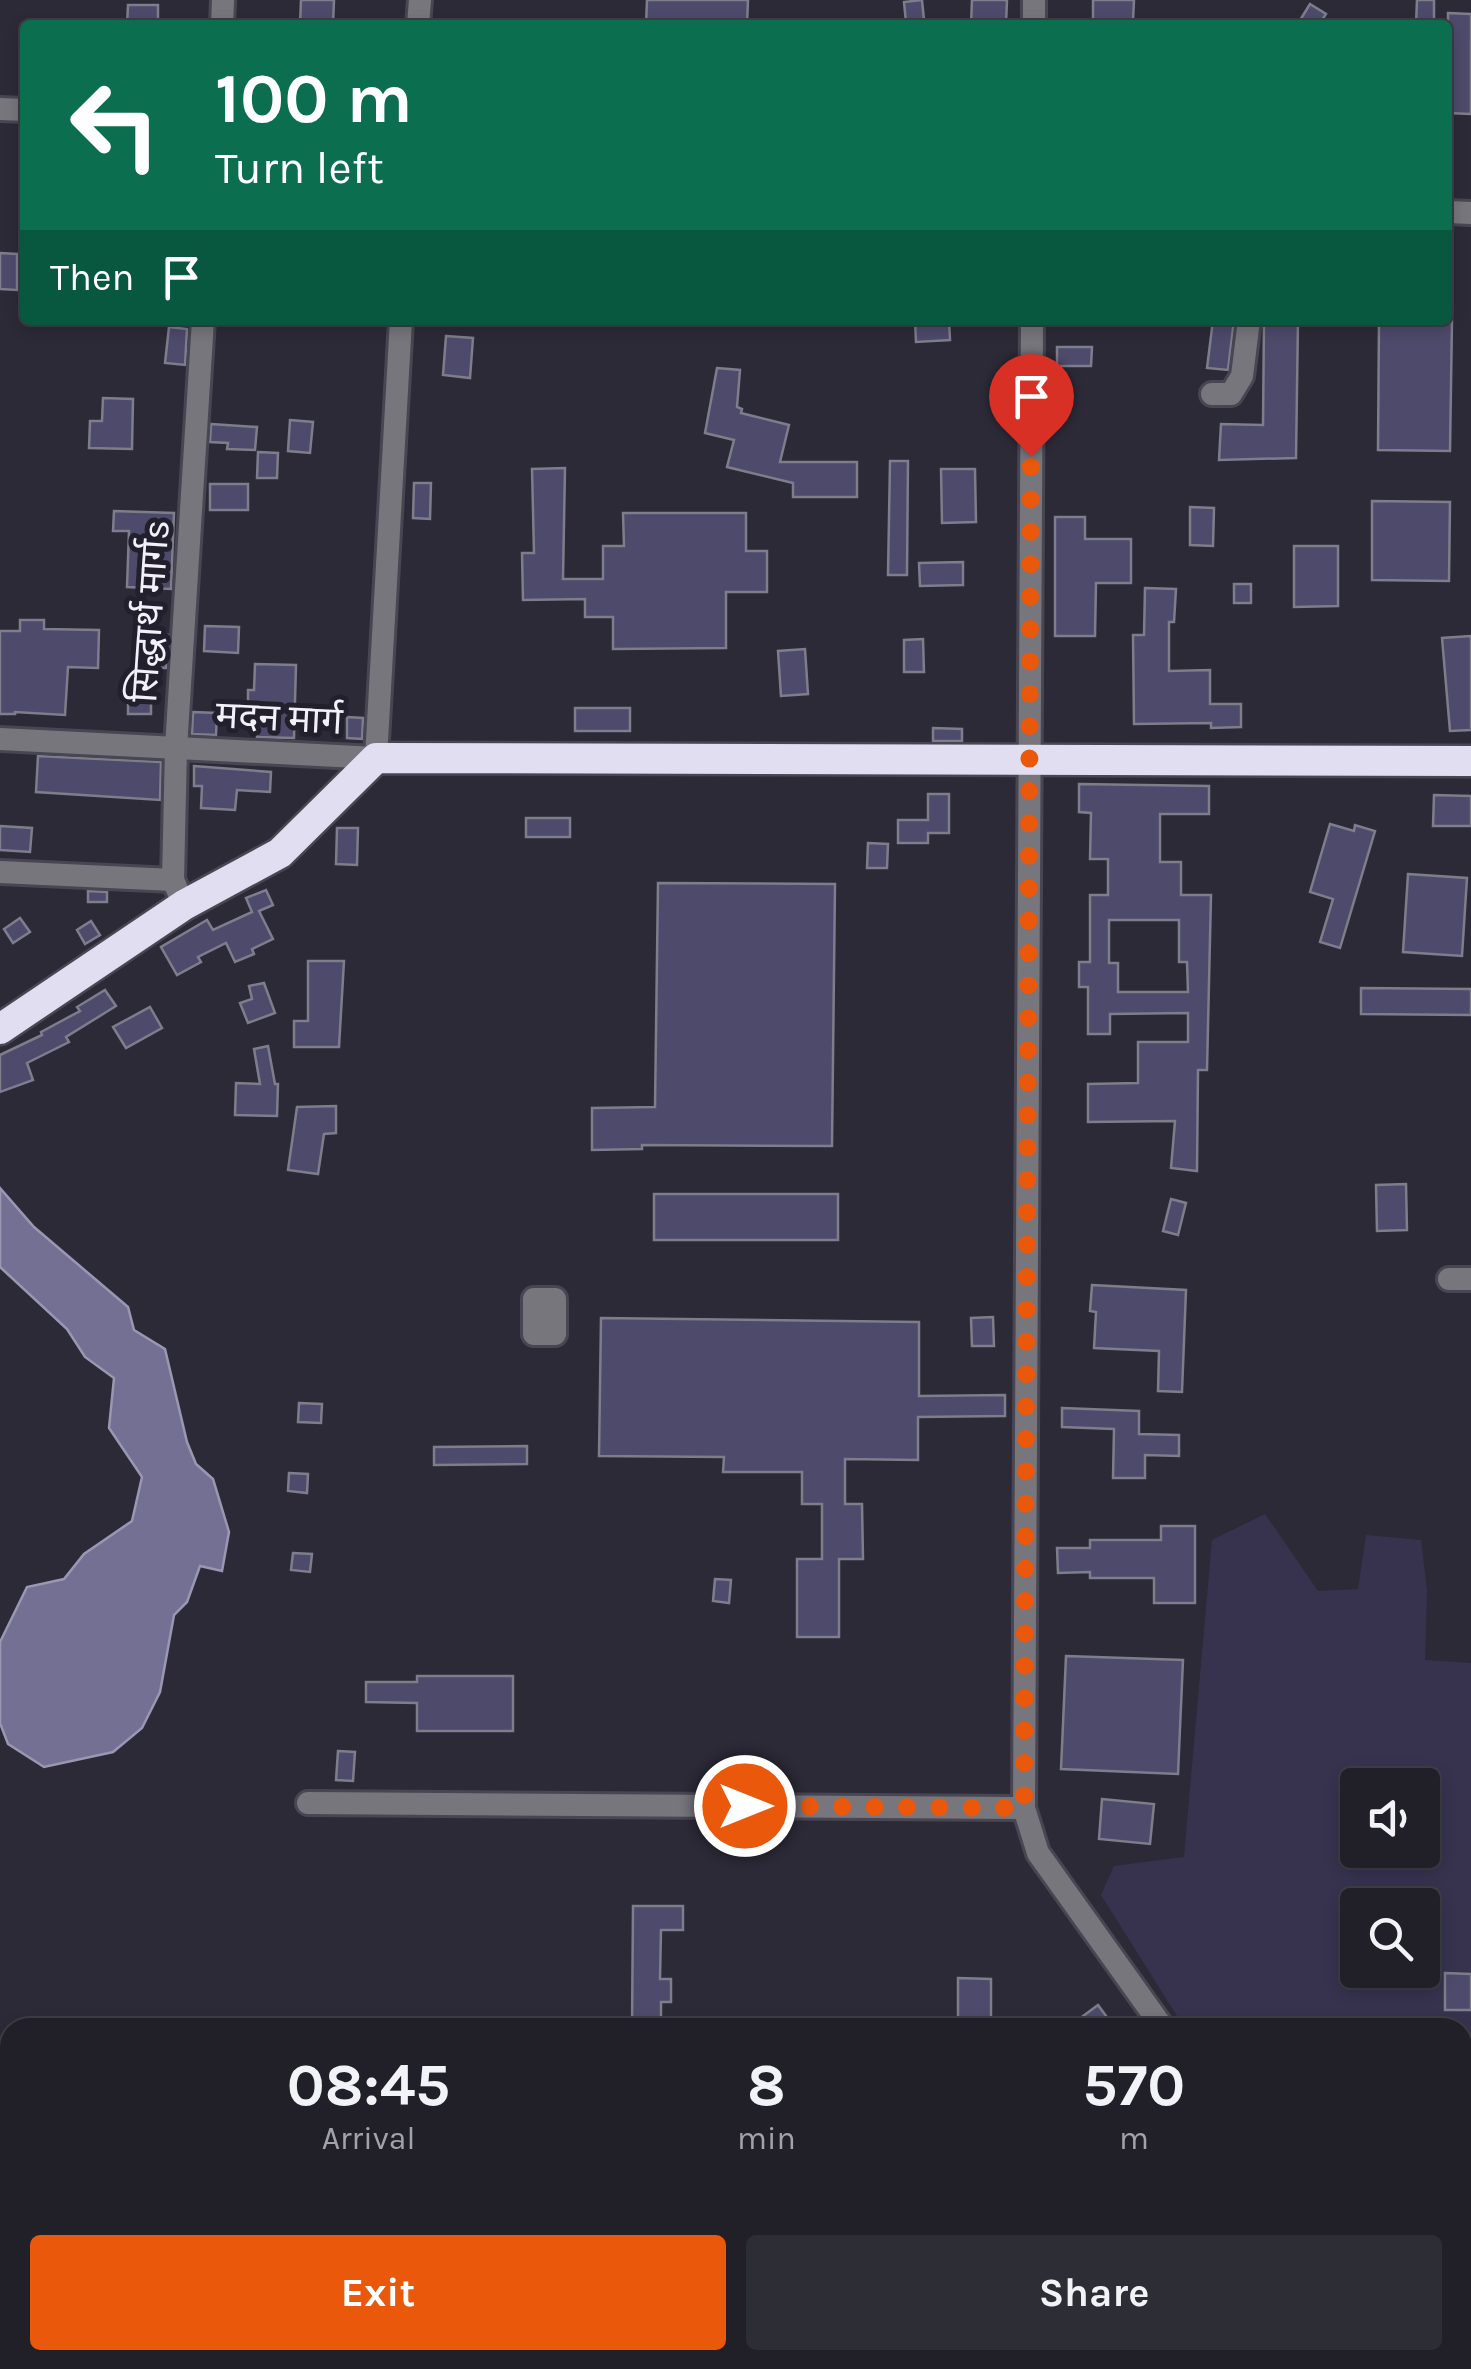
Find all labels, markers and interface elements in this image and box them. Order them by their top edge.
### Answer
text: 100 m [215,58,413,140]
icon: left [50,60,180,190]
text: Turn left [215,142,384,194]
icon: arrive [154,250,209,305]
text: Then [50,255,134,300]
pin [989,354,1074,457]
icon: arrive [1004,369,1059,424]
street label: सिद्धार्थ मार्गs [121,518,179,704]
street label: मदन मार्ग [214,692,345,744]
position arrow [693,1754,797,1858]
map controls [1340,1768,1440,1988]
button: sound [1340,1768,1440,1868]
button: search [1340,1888,1440,1988]
text: 08:45 [287,2050,450,2120]
text: 8 [747,2050,786,2120]
text: 570 [1083,2050,1185,2120]
text: Arrival [322,2120,415,2157]
text: min [737,2120,796,2157]
text: m [1119,2120,1149,2157]
button: Exit [30,2235,726,2350]
button: Share [746,2235,1442,2350]

